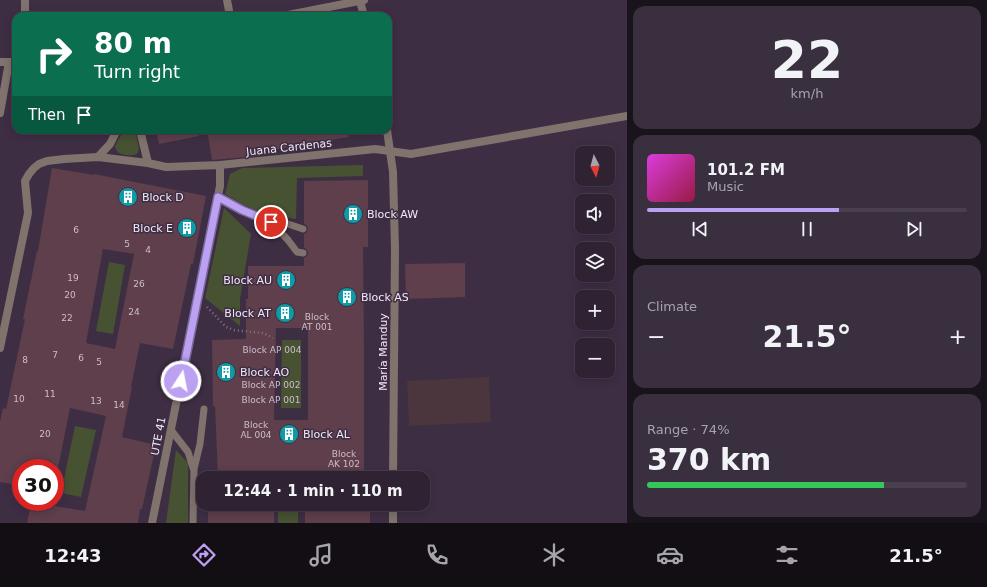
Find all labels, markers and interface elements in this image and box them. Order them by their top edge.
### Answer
text: 80 m [94,27,172,60]
icon: right [28,28,80,80]
text: 22 [771,30,843,90]
text: Turn right [94,61,180,82]
text: km/h [791,86,823,101]
icon: arrive [73,104,95,126]
text: Then [28,106,65,124]
street label: Juana Cardenas [245,137,333,159]
north arrow [575,146,615,186]
map controls [575,146,615,378]
text: 101.2 FM [707,161,785,179]
text: Music [707,179,744,194]
building icon: Block D [117,186,139,208]
place label: Block D [142,191,184,204]
button: sound [575,194,615,234]
building icon: Block AW [342,203,364,225]
pin [254,205,288,239]
place label: Block AW [367,208,418,221]
icon: arrive [260,211,282,233]
building icon: Block E [176,217,198,239]
icon: previous [689,218,711,240]
icon: pause [796,218,818,240]
icon: next [903,218,925,240]
place label: Block E [133,222,173,235]
house number: 6 [73,225,79,235]
house number: 5 [124,239,130,249]
button: layers [575,242,615,282]
house number: 4 [145,245,151,255]
building icon: Block AU [275,269,297,291]
house number: 19 [67,273,79,283]
place label: Block AU [223,274,272,287]
house number: 26 [133,279,145,289]
building icon: Block AS [336,286,358,308]
house number: 20 [64,290,76,300]
button: + [575,290,615,330]
place label: Block AS [361,291,409,304]
text: Climate [647,299,697,314]
building icon: Block AT [274,302,296,324]
house number: 24 [128,307,140,317]
place label: Block AT [224,307,271,320]
house number: Block AT 001 [302,312,333,332]
house number: 22 [61,313,73,323]
street label: María Manduy [377,313,390,391]
text: 21.5° [762,319,852,354]
text: − [647,324,665,349]
text: + [949,324,967,349]
button: − [575,338,615,378]
house number: Block AP 004 [243,345,302,355]
house number: 7 [52,350,58,360]
house number: 6 [78,353,84,363]
house number: 8 [22,355,28,365]
house number: 5 [96,357,102,367]
position arrow [160,360,202,402]
building icon: Block AO [215,361,237,383]
place label: Block AO [240,366,290,379]
house number: Block AP 002 [242,380,300,390]
house number: 11 [44,389,56,399]
house number: 10 [13,394,25,404]
house number: Block AP 001 [242,395,300,405]
house number: 13 [90,396,102,406]
house number: 14 [113,400,125,410]
street label: UTE 41 [148,416,169,457]
house number: Block AL 004 [240,420,272,440]
text: Range · 74% [647,422,730,437]
building icon: Block AL [278,423,300,445]
place label: Block AL [303,428,351,441]
house number: 20 [39,429,51,439]
text: 370 km [647,442,771,477]
house number: Block AK 102 [328,449,360,469]
speed limit sign: 30 [12,459,64,511]
text: 12:44 · 1 min · 110 m [223,482,403,500]
icon: directions [190,541,218,569]
icon: music [307,541,335,569]
icon: phone [423,541,451,569]
icon: climate [540,541,568,569]
icon: car [656,541,684,569]
icon: filters [773,541,801,569]
text: 12:43 [44,545,102,566]
text: 21.5° [889,545,943,566]

